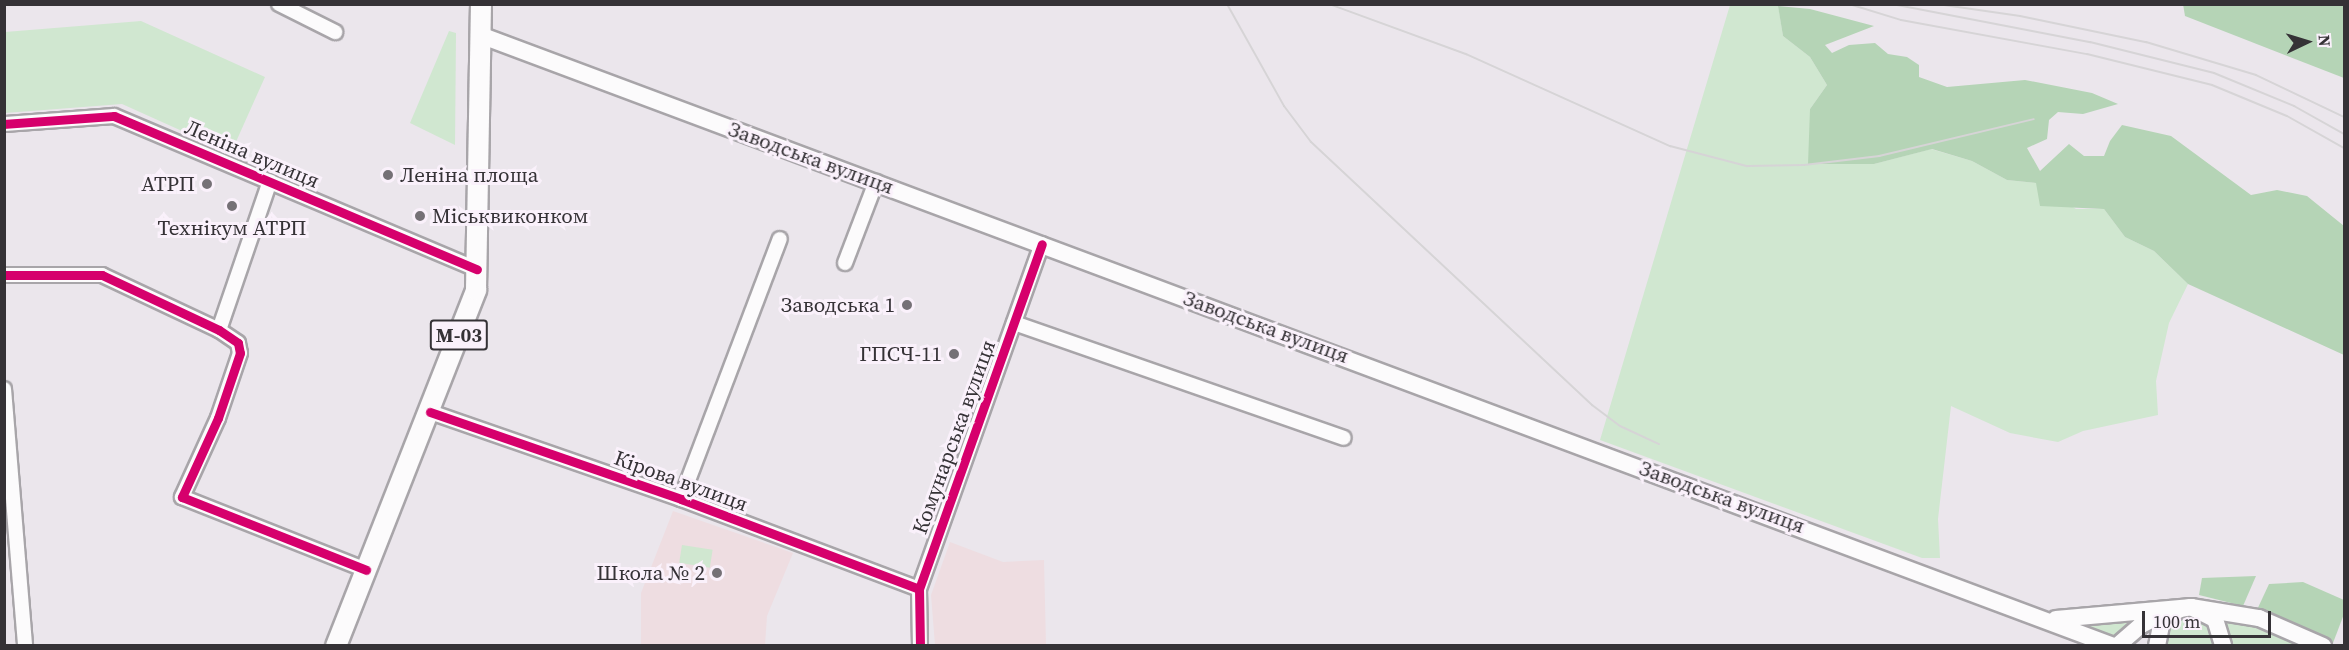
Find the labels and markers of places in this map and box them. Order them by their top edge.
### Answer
place label: Леніна площа [400,162,538,188]
marker: Леніна площа [381,168,395,182]
place label: АТРП [141,171,195,197]
marker: АТРП [200,177,214,191]
marker: Технікум АТРП [225,199,239,213]
place label: Міськвиконком [432,203,588,229]
marker: Міськвиконком [413,209,427,223]
place label: Технікум АТРП [157,215,307,241]
place label: Заводська 1 [781,292,895,318]
marker: Заводська 1 [900,298,914,312]
place label: ГПСЧ-11 [859,341,942,367]
marker: ГПСЧ-11 [947,347,961,361]
place label: Школа № 2 [597,560,705,586]
marker: Школа № 2 [710,566,724,580]

